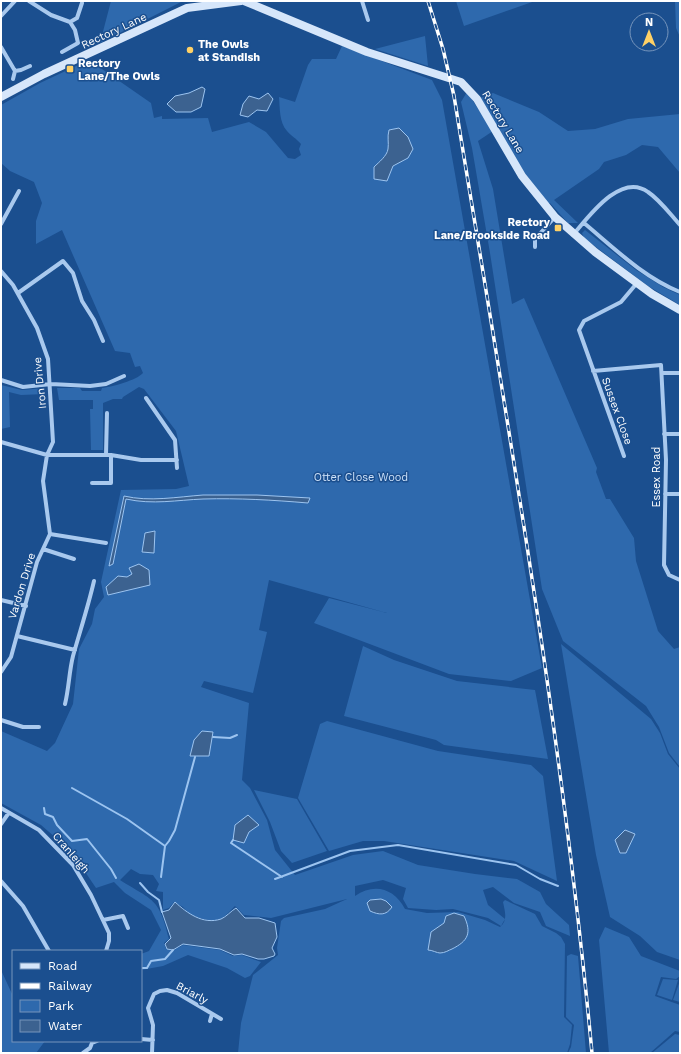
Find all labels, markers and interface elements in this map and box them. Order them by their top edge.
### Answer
street label: Rectory Lane [79,10,149,52]
north arrow [629,12,669,52]
text: N [645,16,653,29]
place label: The Owls at Standish [198,38,260,64]
marker: The Owls at Standish [185,45,195,55]
place label: Rectory Lane/The Owls [78,57,160,83]
marker: Rectory Lane/The Owls [65,64,75,74]
street label: Rectory Lane [479,88,527,156]
place label: Rectory Lane/Brookside Road [434,216,551,242]
marker: Rectory Lane/Brookside Road [553,223,563,233]
street label: Iron Drive [31,356,49,410]
street label: Sussex Close [599,376,635,446]
street label: Essex Road [650,447,663,508]
park label: Otter Close Wood [314,471,408,484]
street label: Vardon Drive [6,551,38,621]
street label: Cranleigh [50,830,92,876]
legend [12,950,142,1042]
text: Road [48,959,77,973]
text: Railway [48,979,93,993]
street label: Briarly [174,979,210,1007]
text: Park [48,999,74,1013]
text: Water [48,1019,83,1033]

